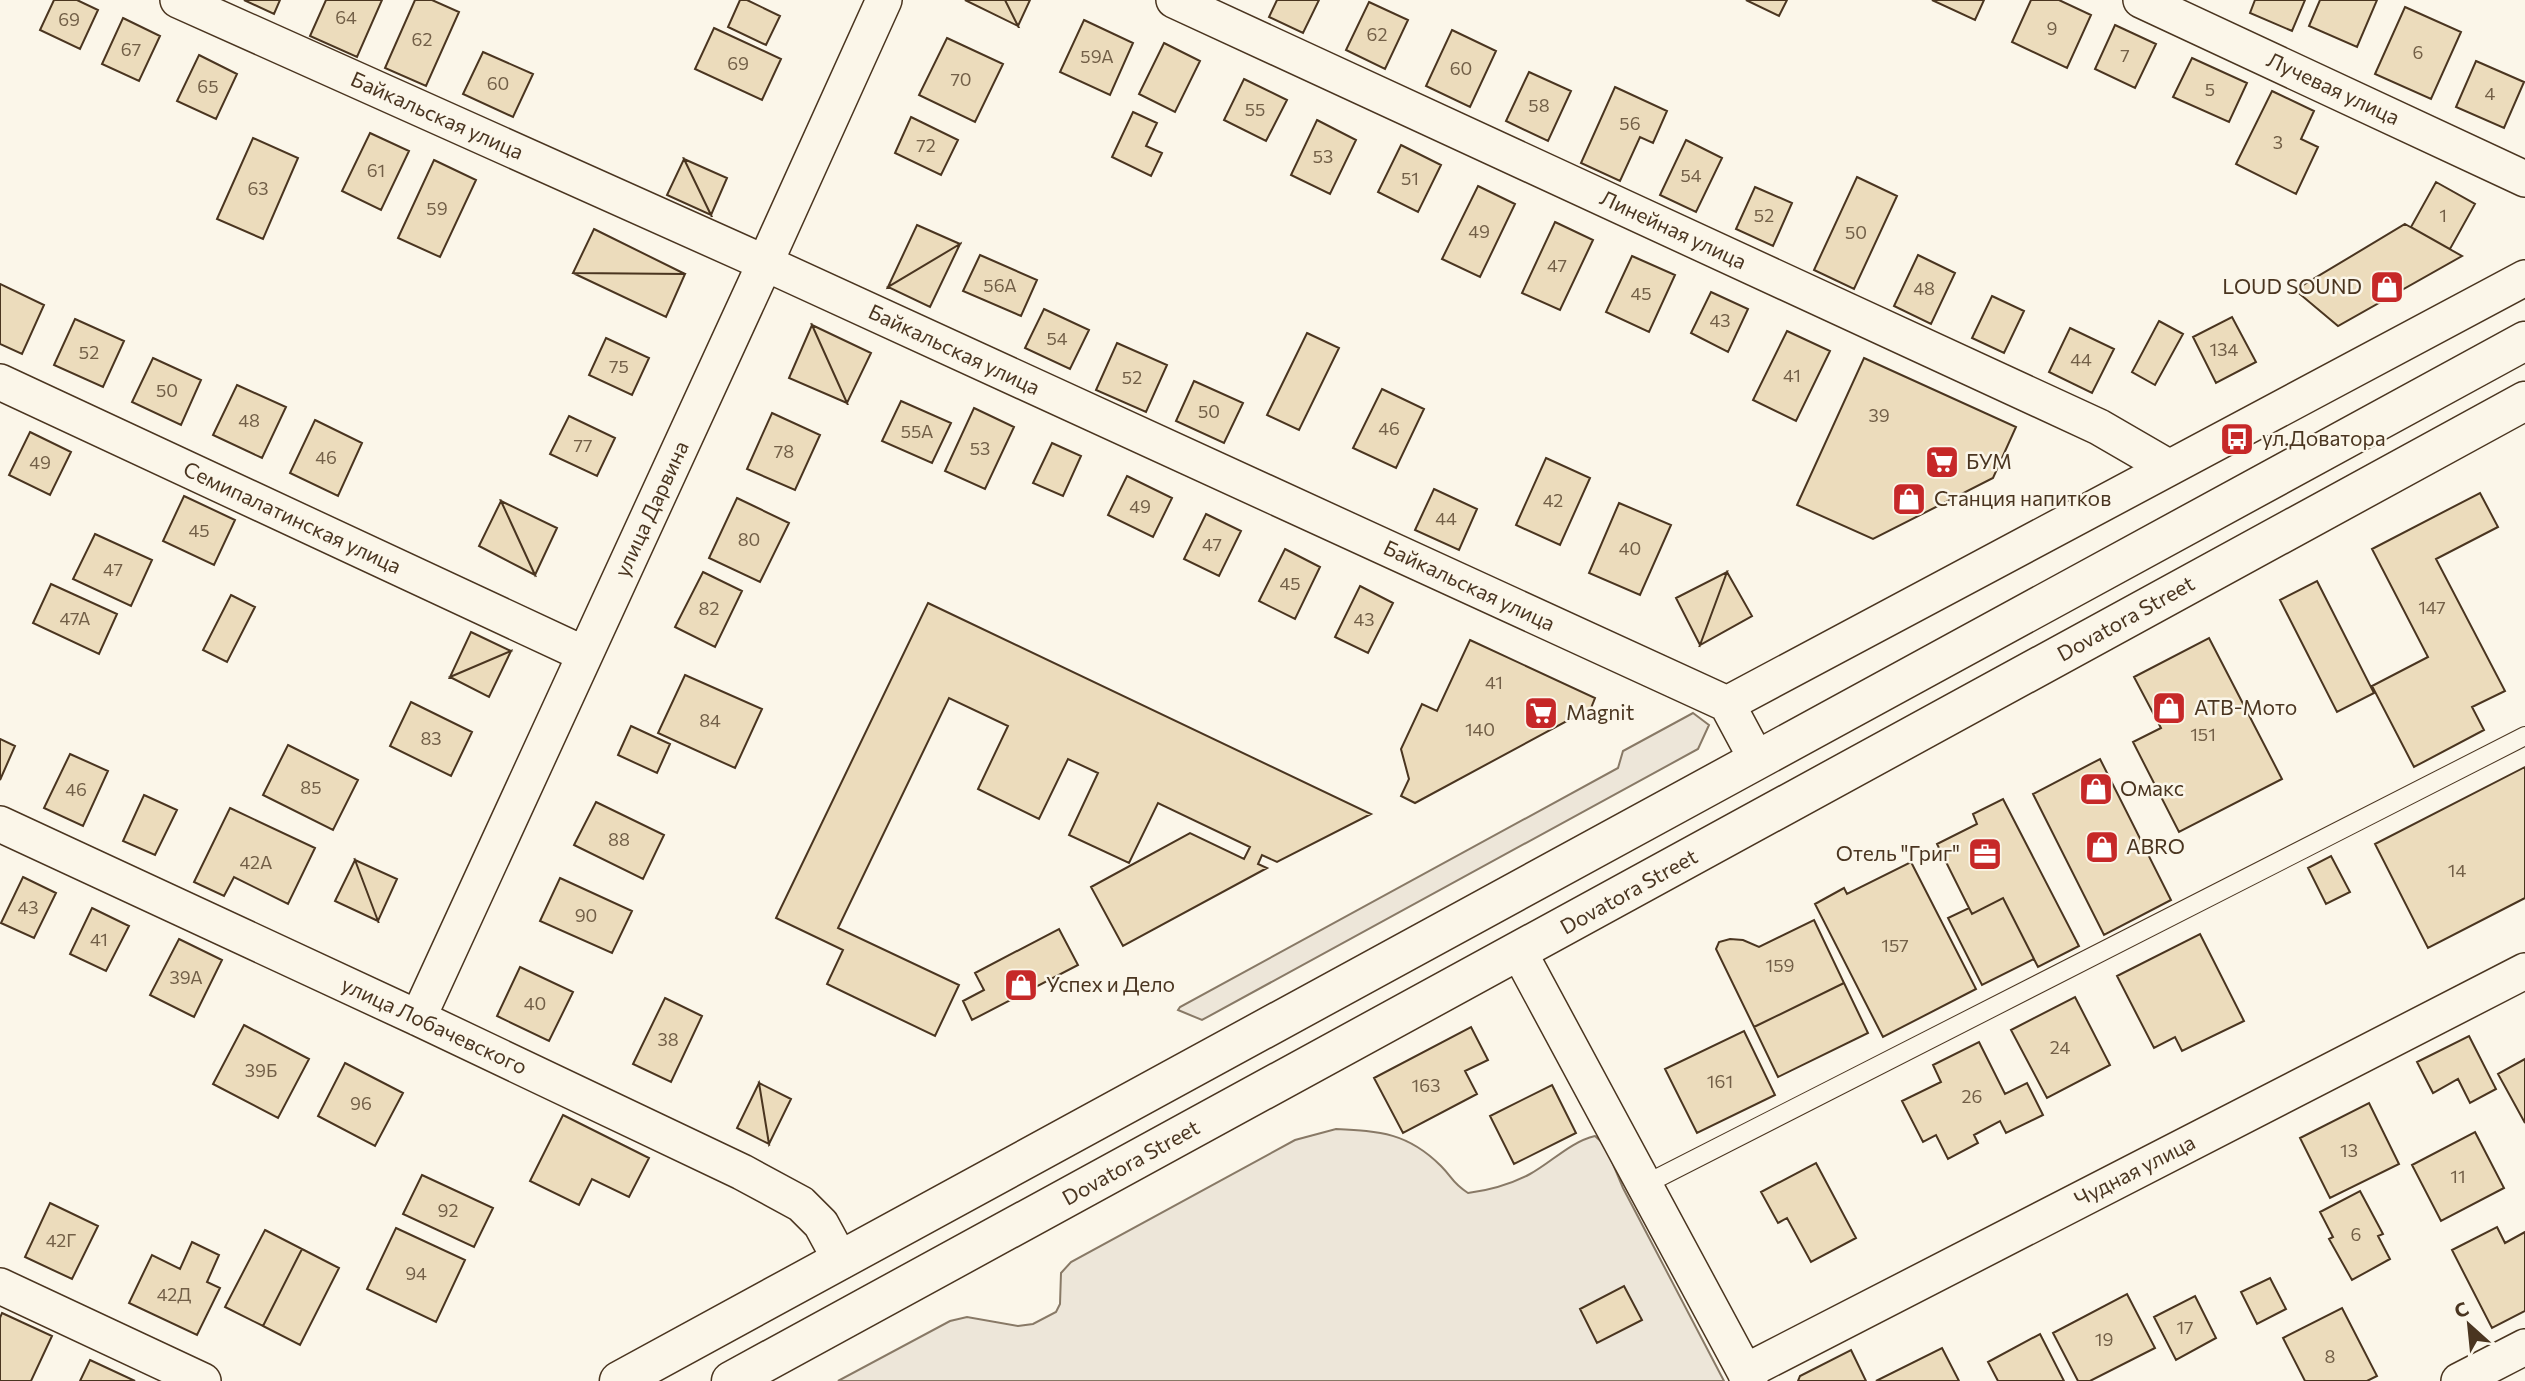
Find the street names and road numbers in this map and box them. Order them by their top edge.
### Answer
street label: Лучевая улица [2263,46,2404,129]
street label: Байкальская улица [347,65,528,164]
street label: Линейная улица [1597,184,1751,273]
street label: Байкальская улица [865,298,1044,399]
street label: улица Дарвина [608,436,693,580]
street label: Семипалатинская улица [180,455,405,578]
street label: Байкальская улица [1380,534,1559,635]
street label: Dovatora Street [2052,570,2198,666]
street label: Dovatora Street [1555,843,1701,939]
street label: улица Лобачевского [338,971,531,1079]
street label: Dovatora Street [1057,1114,1203,1210]
street label: Чудная улица [2070,1129,2199,1211]

